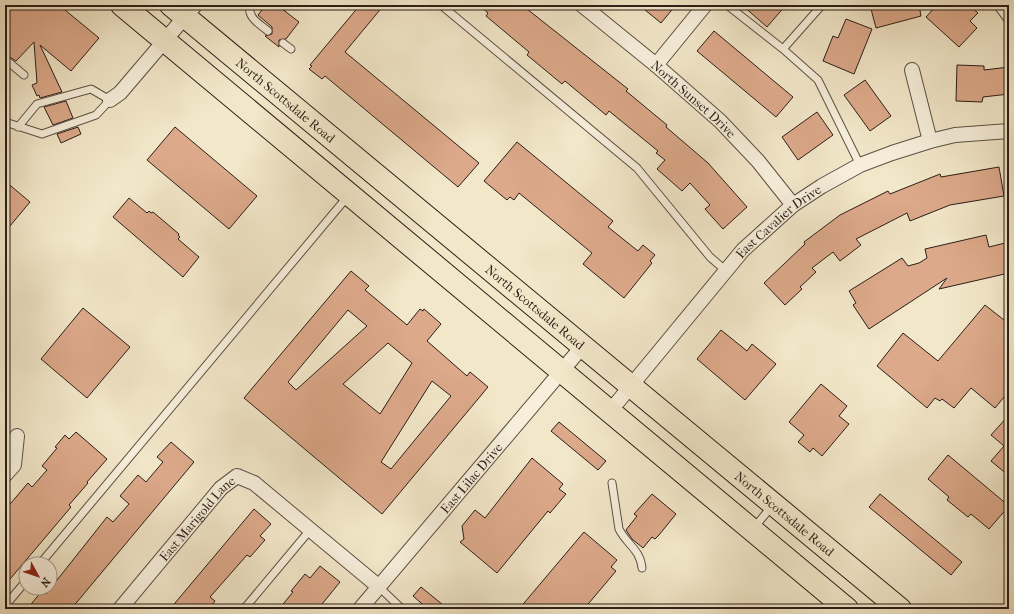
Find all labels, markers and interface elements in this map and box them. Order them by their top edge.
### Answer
street label: North Scottsdale Road [233,55,339,146]
street label: North Sunset Drive [648,57,739,141]
street label: East Cavalier Drive [733,181,824,261]
street label: North Scottsdale Road [482,262,588,353]
street label: East Lilac Drive [437,439,506,516]
street label: North Scottsdale Road [732,468,838,560]
street label: East Marigold Lane [156,473,239,564]
north arrow [18,556,58,596]
text: N [37,575,53,590]

